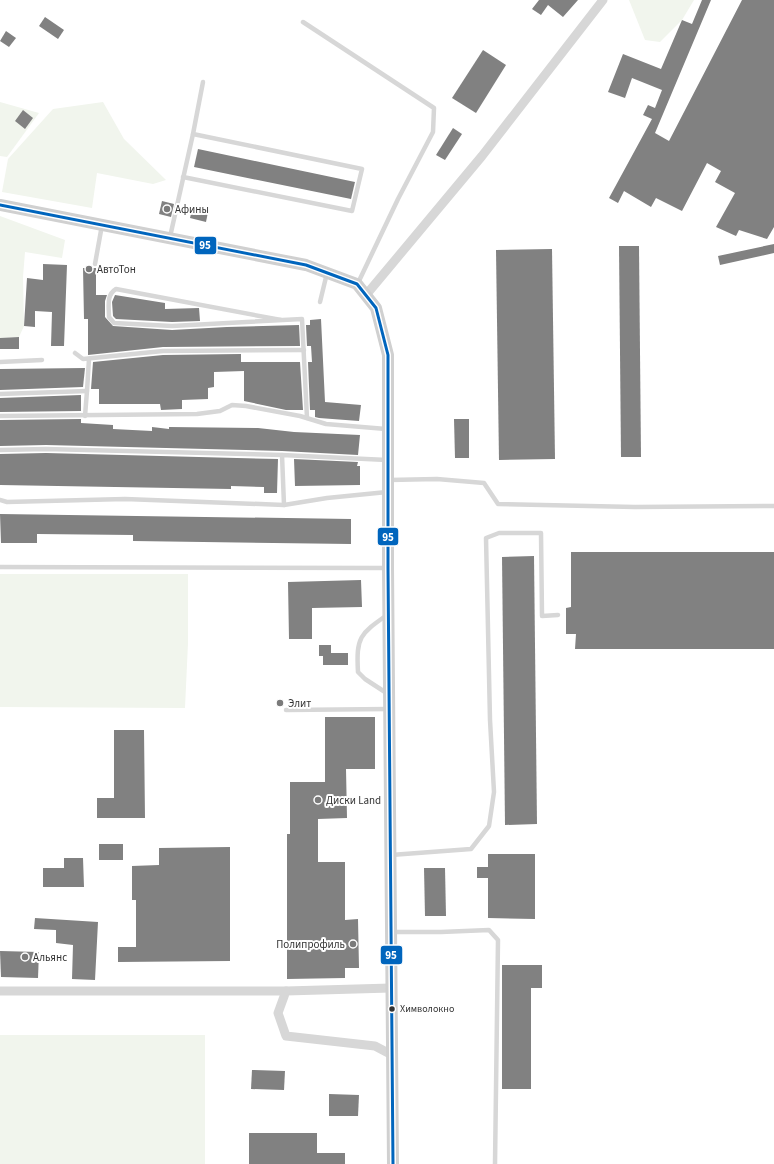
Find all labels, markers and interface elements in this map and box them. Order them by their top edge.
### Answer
place label: Афины [175,202,209,217]
marker: Афины [162,204,172,214]
line badge: 95 [194,236,217,255]
text: 95 [199,238,211,253]
place label: АвтоТон [97,262,136,277]
marker: АвтоТон [84,264,94,274]
line badge: 95 [377,527,399,546]
text: 95 [382,530,394,545]
place label: Элит [288,696,311,711]
marker: Элит [275,698,285,708]
place label: Диски Land [326,793,381,808]
marker: Диски Land [313,795,323,805]
place label: Полипрофиль [276,937,345,952]
marker: Полипрофиль [348,939,358,949]
line badge: 95 [380,945,403,965]
text: 95 [385,948,397,963]
place label: Альянс [33,950,67,965]
marker: Альянс [20,952,30,962]
place label: Химволокно [400,1002,454,1016]
marker: Химволокно [387,1004,397,1014]

